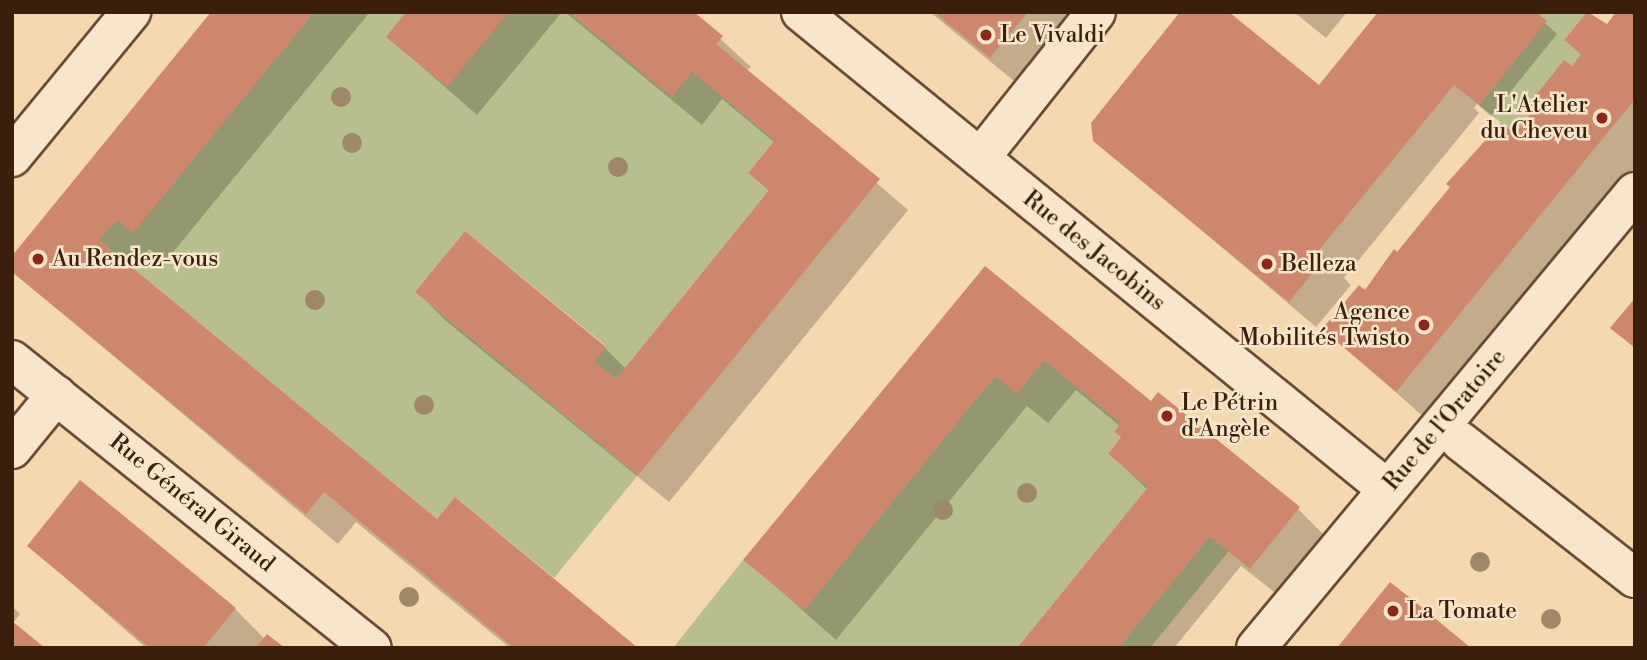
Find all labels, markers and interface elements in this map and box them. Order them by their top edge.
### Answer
place label: Le Vivaldi [1000,21,1105,49]
marker: Le Vivaldi [978,27,994,43]
place label: L'Atelier du Cheveu [1480,91,1588,145]
marker: L'Atelier du Cheveu [1594,110,1610,126]
street label: Rue des Jacobins [1017,185,1171,317]
place label: Au Rendez-vous [52,245,218,273]
place label: Belleza [1281,250,1357,278]
marker: Au Rendez-vous [30,251,46,267]
marker: Belleza [1259,256,1275,272]
place label: Agence Mobilités Twisto [1239,298,1410,352]
marker: Agence Mobilités Twisto [1416,317,1432,333]
street label: Rue de l'Oratoire [1378,344,1512,496]
place label: Le Pétrin d'Angèle [1181,389,1278,443]
marker: Le Pétrin d'Angèle [1159,408,1175,424]
street label: Rue Général Giraud [104,428,280,578]
place label: La Tomate [1407,597,1517,625]
marker: La Tomate [1385,603,1401,619]

